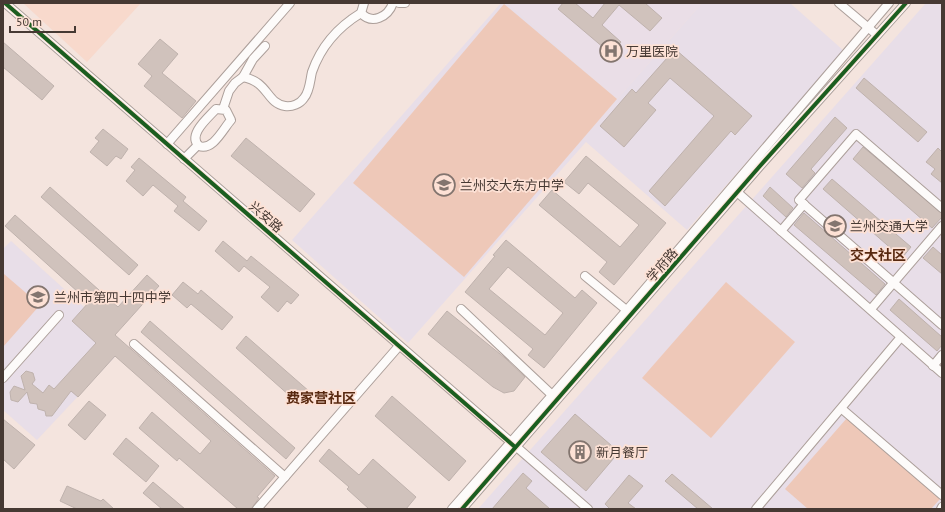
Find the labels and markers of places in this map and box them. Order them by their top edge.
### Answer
hospital icon: 万里医院 [598,38,624,64]
place label: 万里医院 [626,43,678,60]
school or university icon: 兰州交大东方中学 [431,172,457,198]
place label: 兰州交大东方中学 [460,177,564,194]
school or university icon: 兰州交通大学 [822,213,848,239]
place label: 兰州交通大学 [850,218,928,235]
school or university icon: 兰州市第四十四中学 [25,284,51,310]
place label: 兰州市第四十四中学 [54,289,171,306]
building icon: 新月餐厅 [567,439,593,465]
place label: 新月餐厅 [596,444,648,461]

